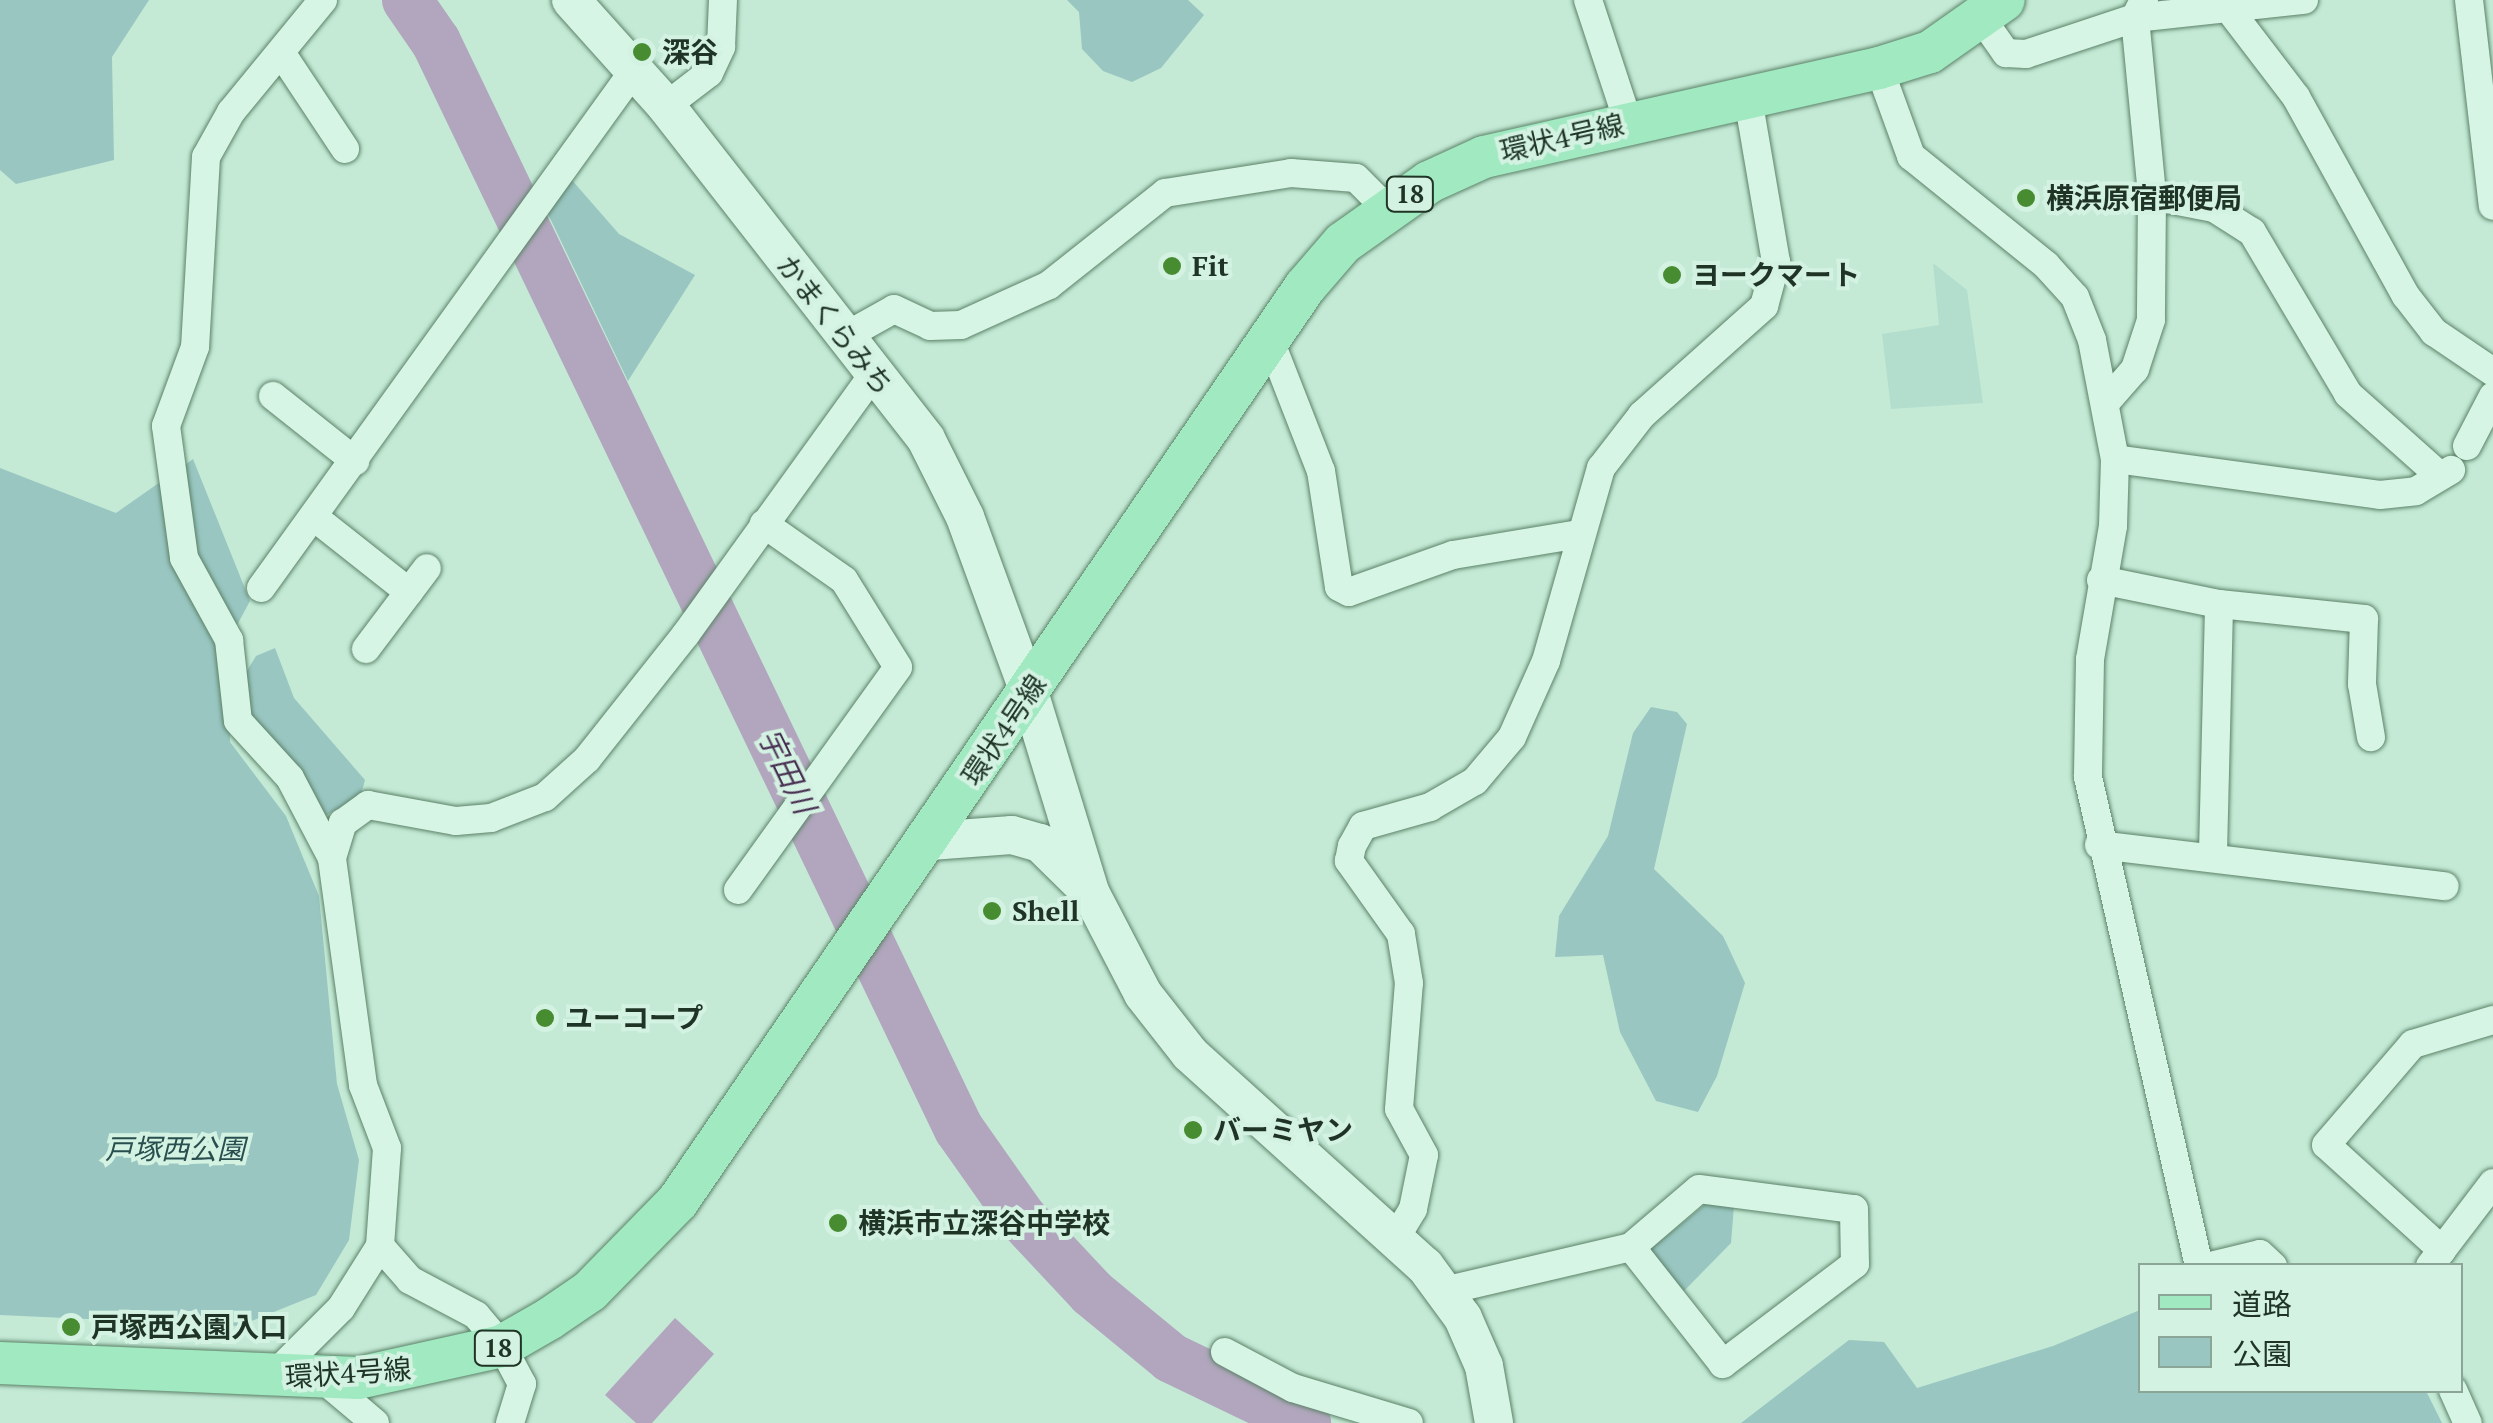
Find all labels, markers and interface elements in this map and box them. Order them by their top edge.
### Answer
place label: 深谷 [662,35,718,69]
marker: 深谷 [631,41,653,63]
street label: 環状4号線 [1496,107,1628,169]
road number: 18 [1385,174,1435,214]
place label: 横浜原宿郵便局 [2046,181,2242,215]
marker: 横浜原宿郵便局 [2015,187,2037,209]
street label: かまくらみち [770,248,900,402]
place label: Fit [1192,249,1229,283]
marker: Fit [1161,255,1183,277]
place label: ヨークマート [1692,258,1860,292]
marker: ヨークマート [1661,264,1683,286]
street label: 環状4号線 [955,668,1053,792]
water label: 宇田川 [751,723,823,819]
place label: Shell [1012,894,1079,928]
marker: Shell [981,900,1003,922]
place label: ユーコープ [565,1001,705,1035]
marker: ユーコープ [534,1007,556,1029]
place label: バーミヤン [1213,1113,1353,1147]
marker: バーミヤン [1182,1119,1204,1141]
park label: 戸塚西公園 [105,1132,245,1166]
place label: 横浜市立深谷中学校 [858,1206,1110,1240]
marker: 横浜市立深谷中学校 [827,1212,849,1234]
legend [2138,1263,2463,1393]
text: 道路 [2232,1284,2292,1324]
place label: 戸塚西公園入口 [91,1310,287,1344]
marker: 戸塚西公園入口 [60,1316,82,1338]
road number: 18 [473,1328,523,1368]
text: 公園 [2232,1334,2292,1374]
street label: 環状4号線 [284,1352,412,1394]

